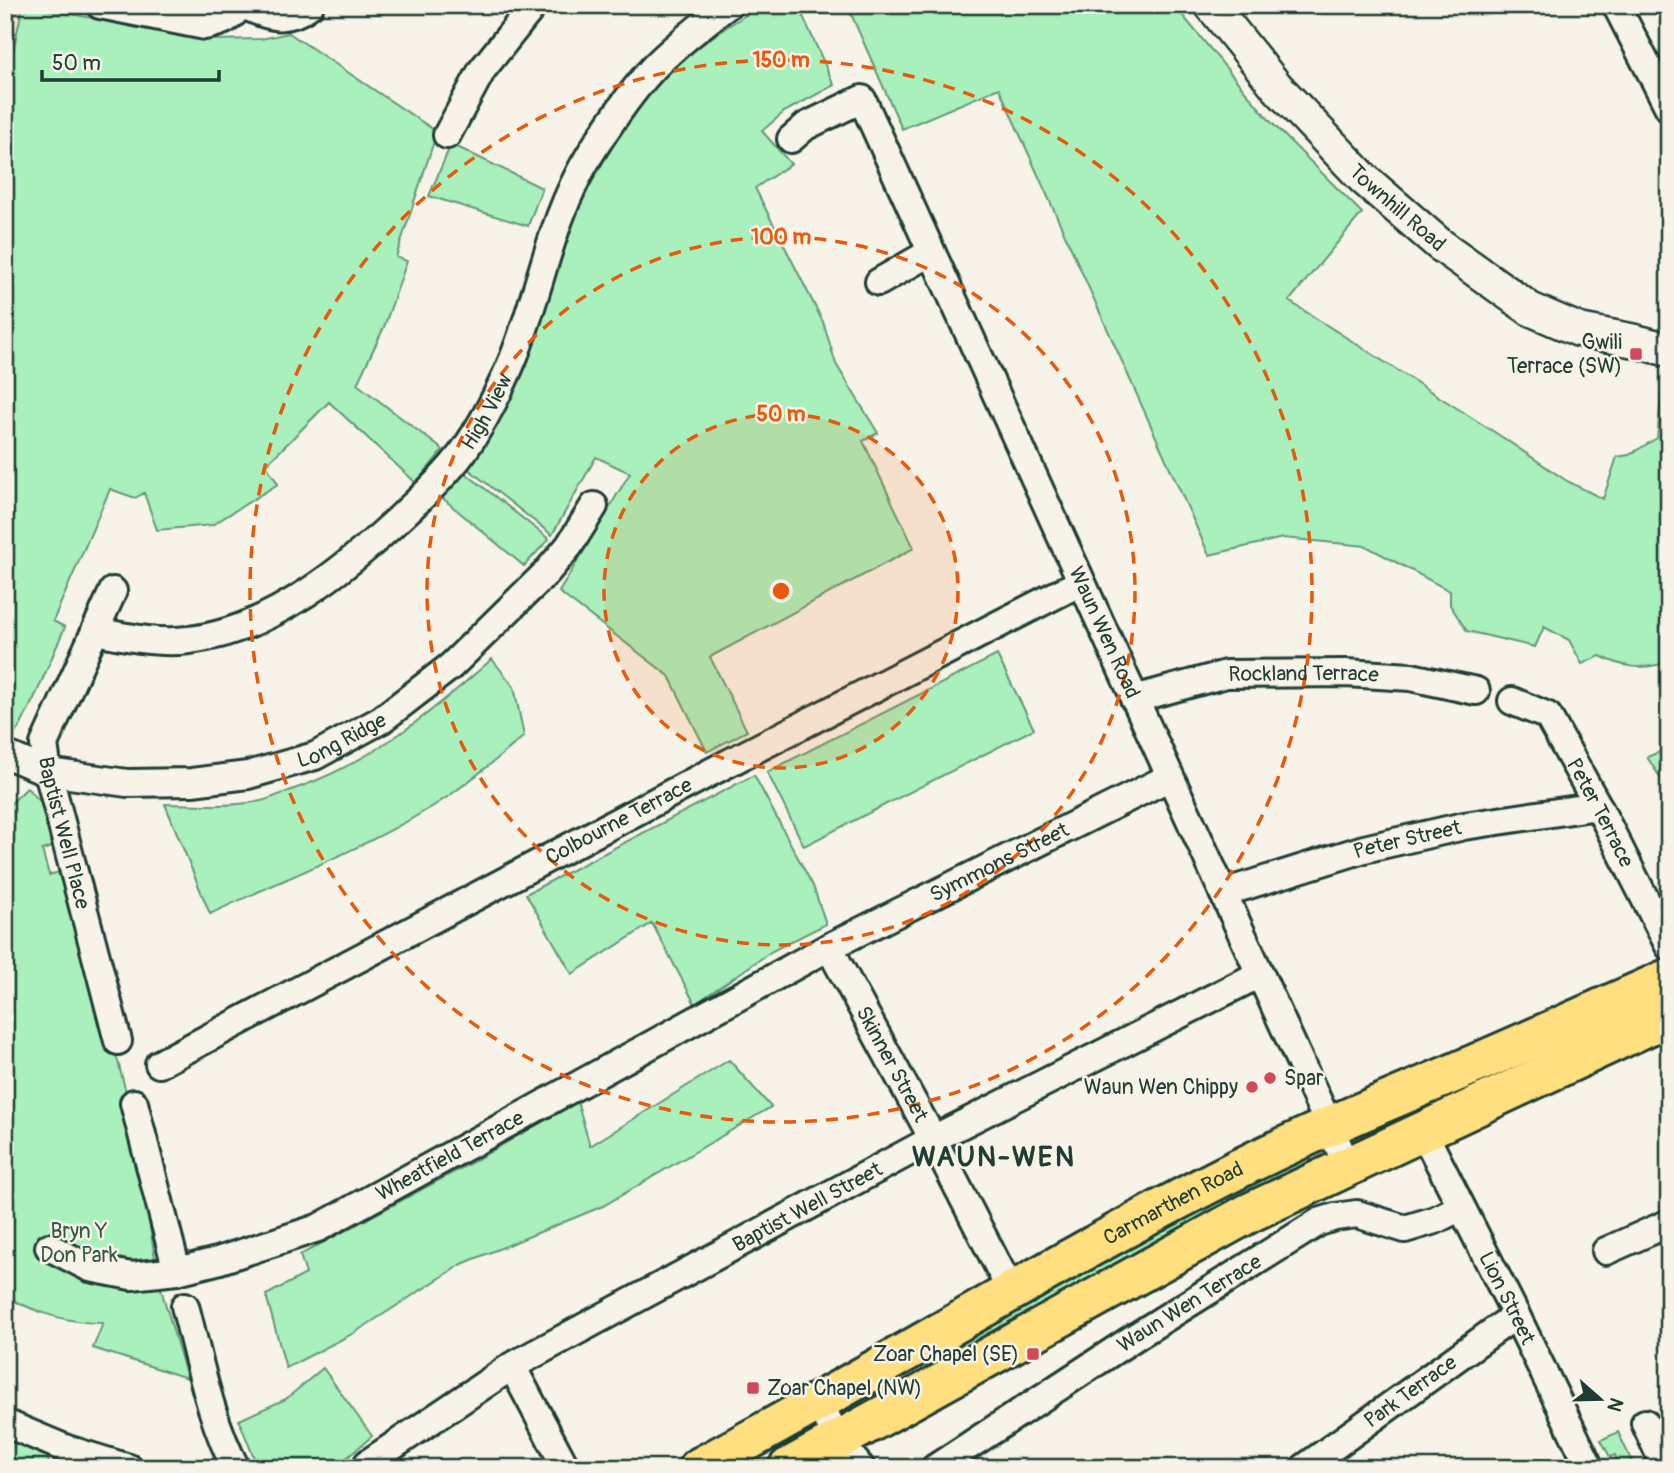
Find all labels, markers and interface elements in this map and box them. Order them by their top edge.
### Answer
scale bar [42,38,219,82]
text: 150 m [752,47,810,74]
text: 50 m [52,50,101,77]
street label: Townhill Road [1343,158,1451,257]
text: 100 m [751,224,811,251]
place label: Gwili Terrace (SW) [1507,329,1622,380]
marker: Gwili Terrace (SW) [1628,346,1644,362]
street label: High View [455,369,518,455]
text: 50 m [757,401,806,428]
street label: Waun Wen Road [1063,562,1146,703]
centre of rings [769,579,793,603]
street label: Rockland Terrace [1228,659,1380,689]
street label: Long Ridge [294,706,391,774]
street label: Peter Terrace [1561,753,1641,872]
street label: Baptist Well Place [32,755,97,913]
street label: Colbourne Terrace [541,771,697,871]
street label: Peter Street [1350,813,1464,865]
street label: Symmons Street [925,816,1074,908]
street label: Skinner Street [850,1001,935,1127]
place label: Spar [1284,1065,1324,1092]
marker: Spar [1262,1070,1278,1086]
place label: Waun Wen Chippy [1084,1074,1238,1101]
marker: Waun Wen Chippy [1244,1079,1260,1095]
street label: Wheatfield Terrace [371,1104,529,1207]
district label: WAUN-WEN [912,1140,1076,1175]
street label: Baptist Well Street [728,1155,887,1258]
street label: Carmarthen Road [1098,1155,1248,1251]
park label: Bryn Y Don Park [40,1218,118,1269]
street label: Lion Street [1473,1247,1542,1349]
street label: Waun Wen Terrace [1112,1248,1267,1359]
place label: Zoar Chapel (SE) [873,1341,1019,1368]
marker: Zoar Chapel (SE) [1025,1346,1041,1362]
street label: Park Terrace [1359,1348,1462,1434]
north arrow [1566,1364,1636,1434]
place label: Zoar Chapel (NW) [767,1375,922,1402]
marker: Zoar Chapel (NW) [745,1380,761,1396]
text: N [1602,1394,1629,1415]

